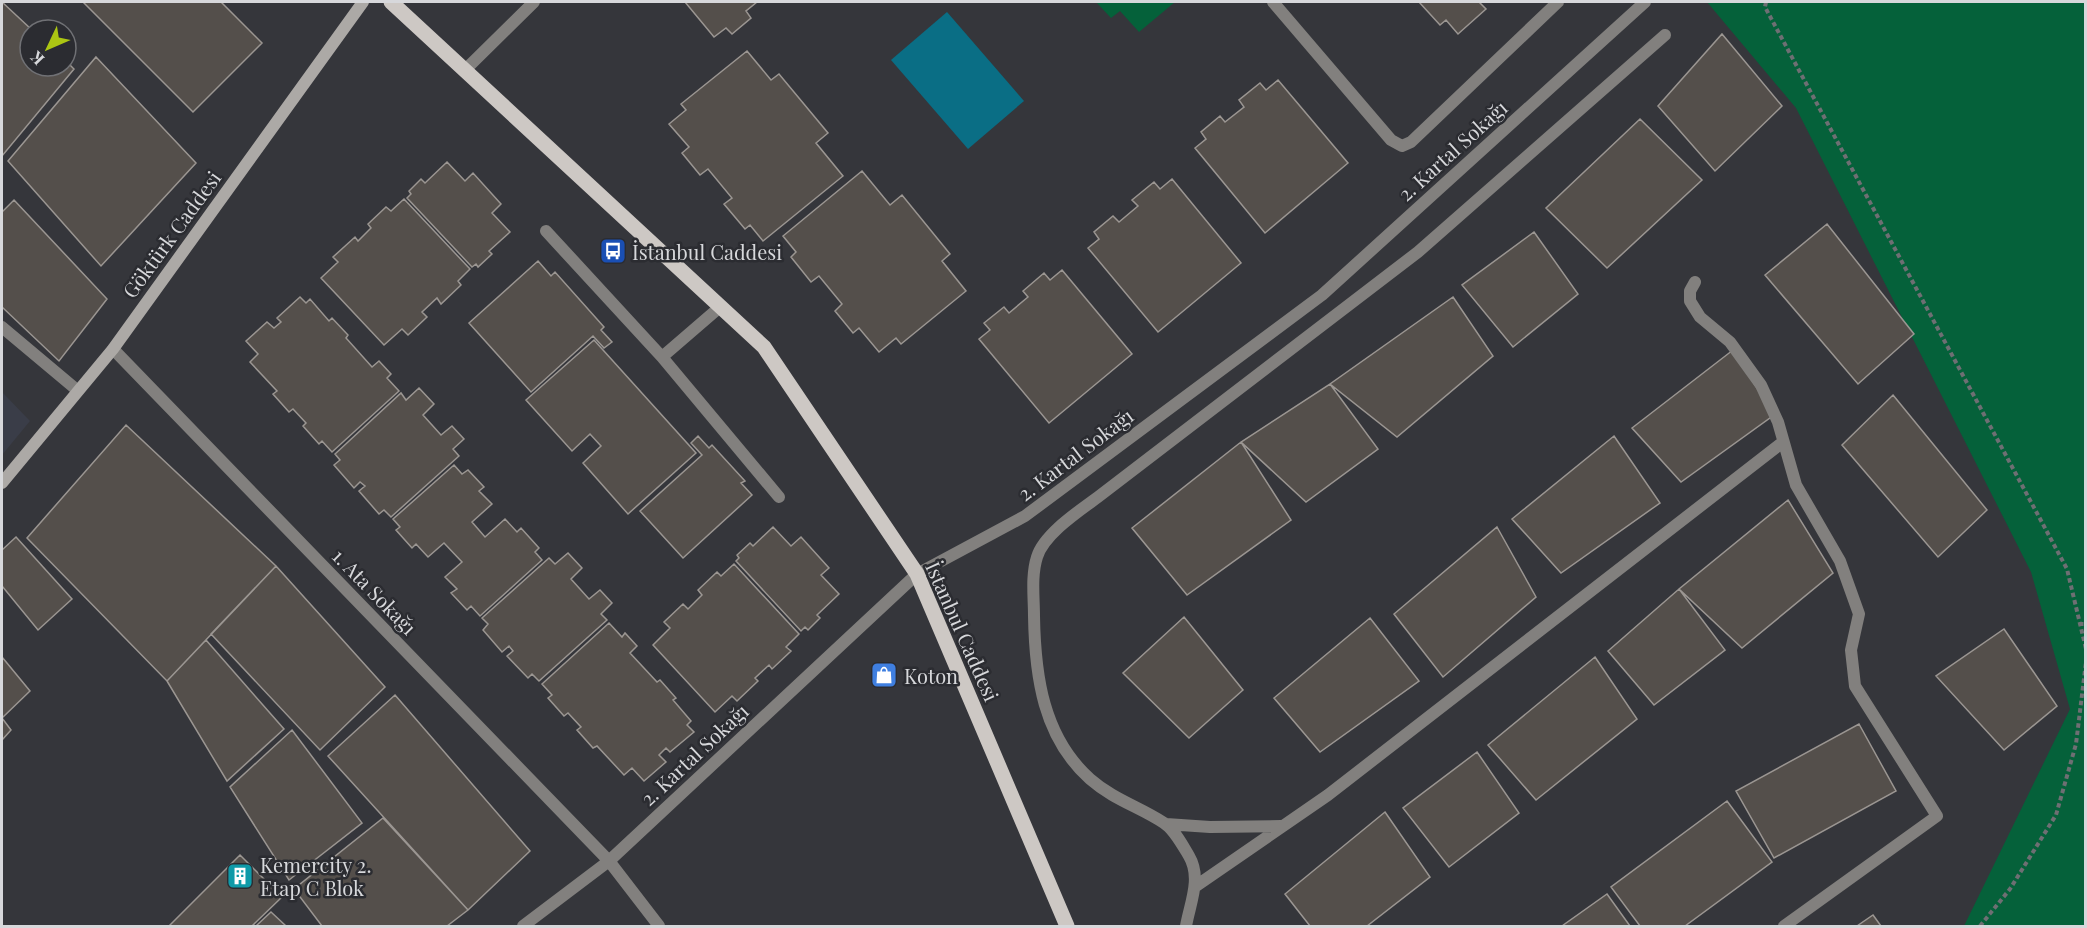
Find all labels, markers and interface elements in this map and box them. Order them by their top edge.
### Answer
north arrow [18,18,78,78]
text: K [25,47,48,70]
street label: 2. Kartal Sokağı [1392,94,1512,206]
street label: Göktürk Caddesi [116,165,226,303]
bus stop icon: İstanbul Caddesi [598,236,628,266]
place label: İstanbul Caddesi [632,238,782,265]
street label: 2. Kartal Sokağı [1012,402,1138,506]
street label: 1. Ata Sokağı [327,542,423,640]
street label: İstanbul Caddesi [920,557,1006,705]
shop icon: Koton [869,660,899,690]
place label: Koton [904,662,958,689]
street label: 2. Kartal Sokağı [634,697,754,811]
place label: Kemercity 2. Etap C Blok [260,851,371,901]
building icon: Kemercity 2. Etap C Blok [225,861,255,891]

